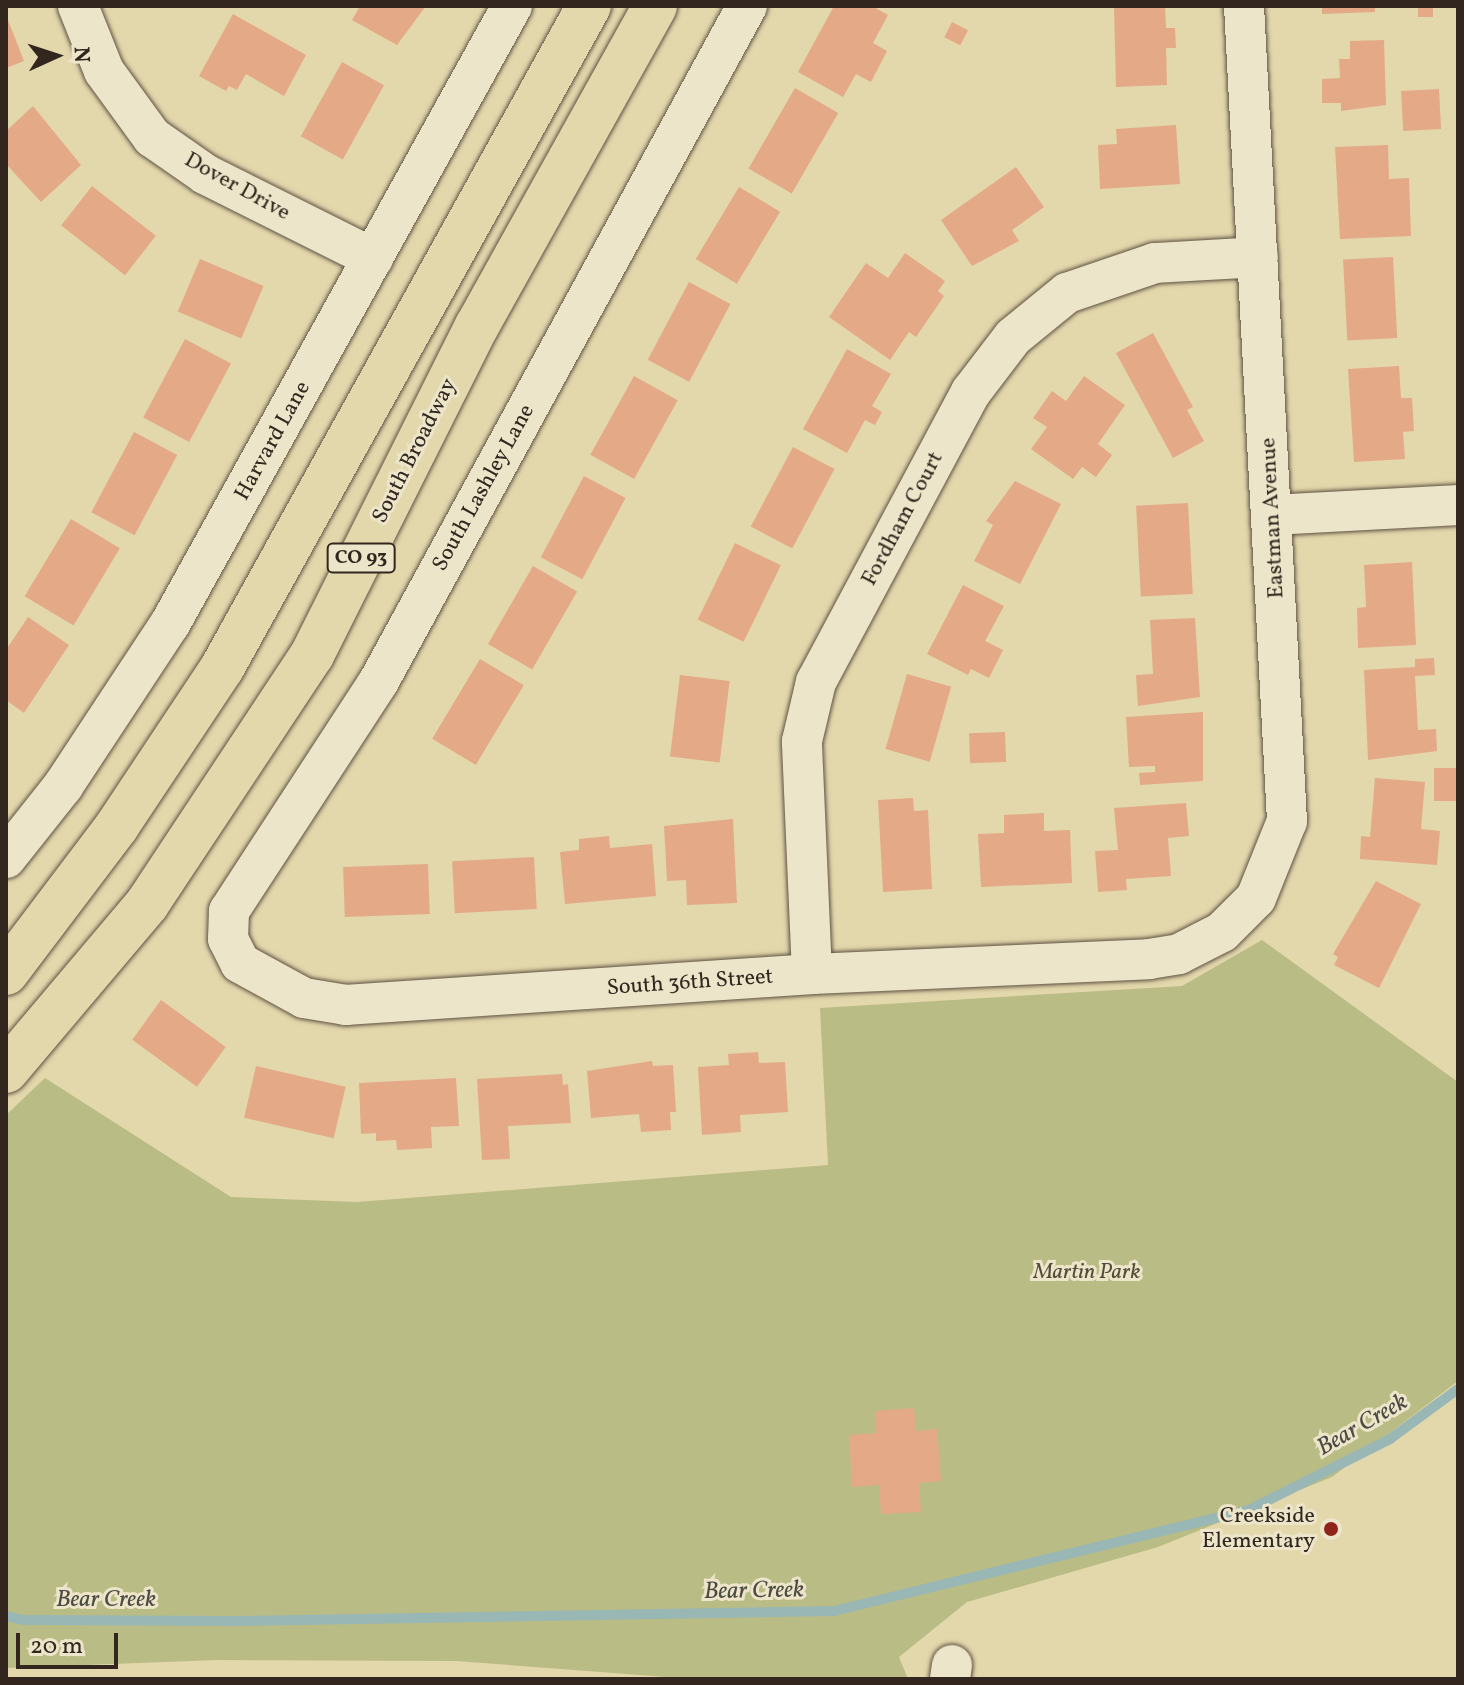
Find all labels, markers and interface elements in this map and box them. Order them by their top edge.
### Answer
north arrow [16,16,96,96]
text: N [65,46,96,64]
street label: Dover Drive [180,147,294,227]
street label: South Broadway [367,374,463,528]
street label: Harvard Lane [229,377,317,505]
street label: South Lashley Lane [427,400,541,576]
street label: Eastman Avenue [1256,437,1290,599]
street label: Fordham Court [857,447,949,591]
road number: CO 93 [325,542,397,574]
street label: South 36th Street [606,964,774,1002]
park label: Martin Park [1034,1260,1140,1286]
water label: Bear Creek [1312,1389,1414,1463]
place label: Creekside Elementary [1202,1503,1315,1554]
marker: Creekside Elementary [1322,1520,1340,1538]
water label: Bear Creek [704,1577,804,1607]
water label: Bear Creek [56,1587,156,1615]
scale bar [20,1617,122,1667]
text: 20 m [30,1630,83,1664]

